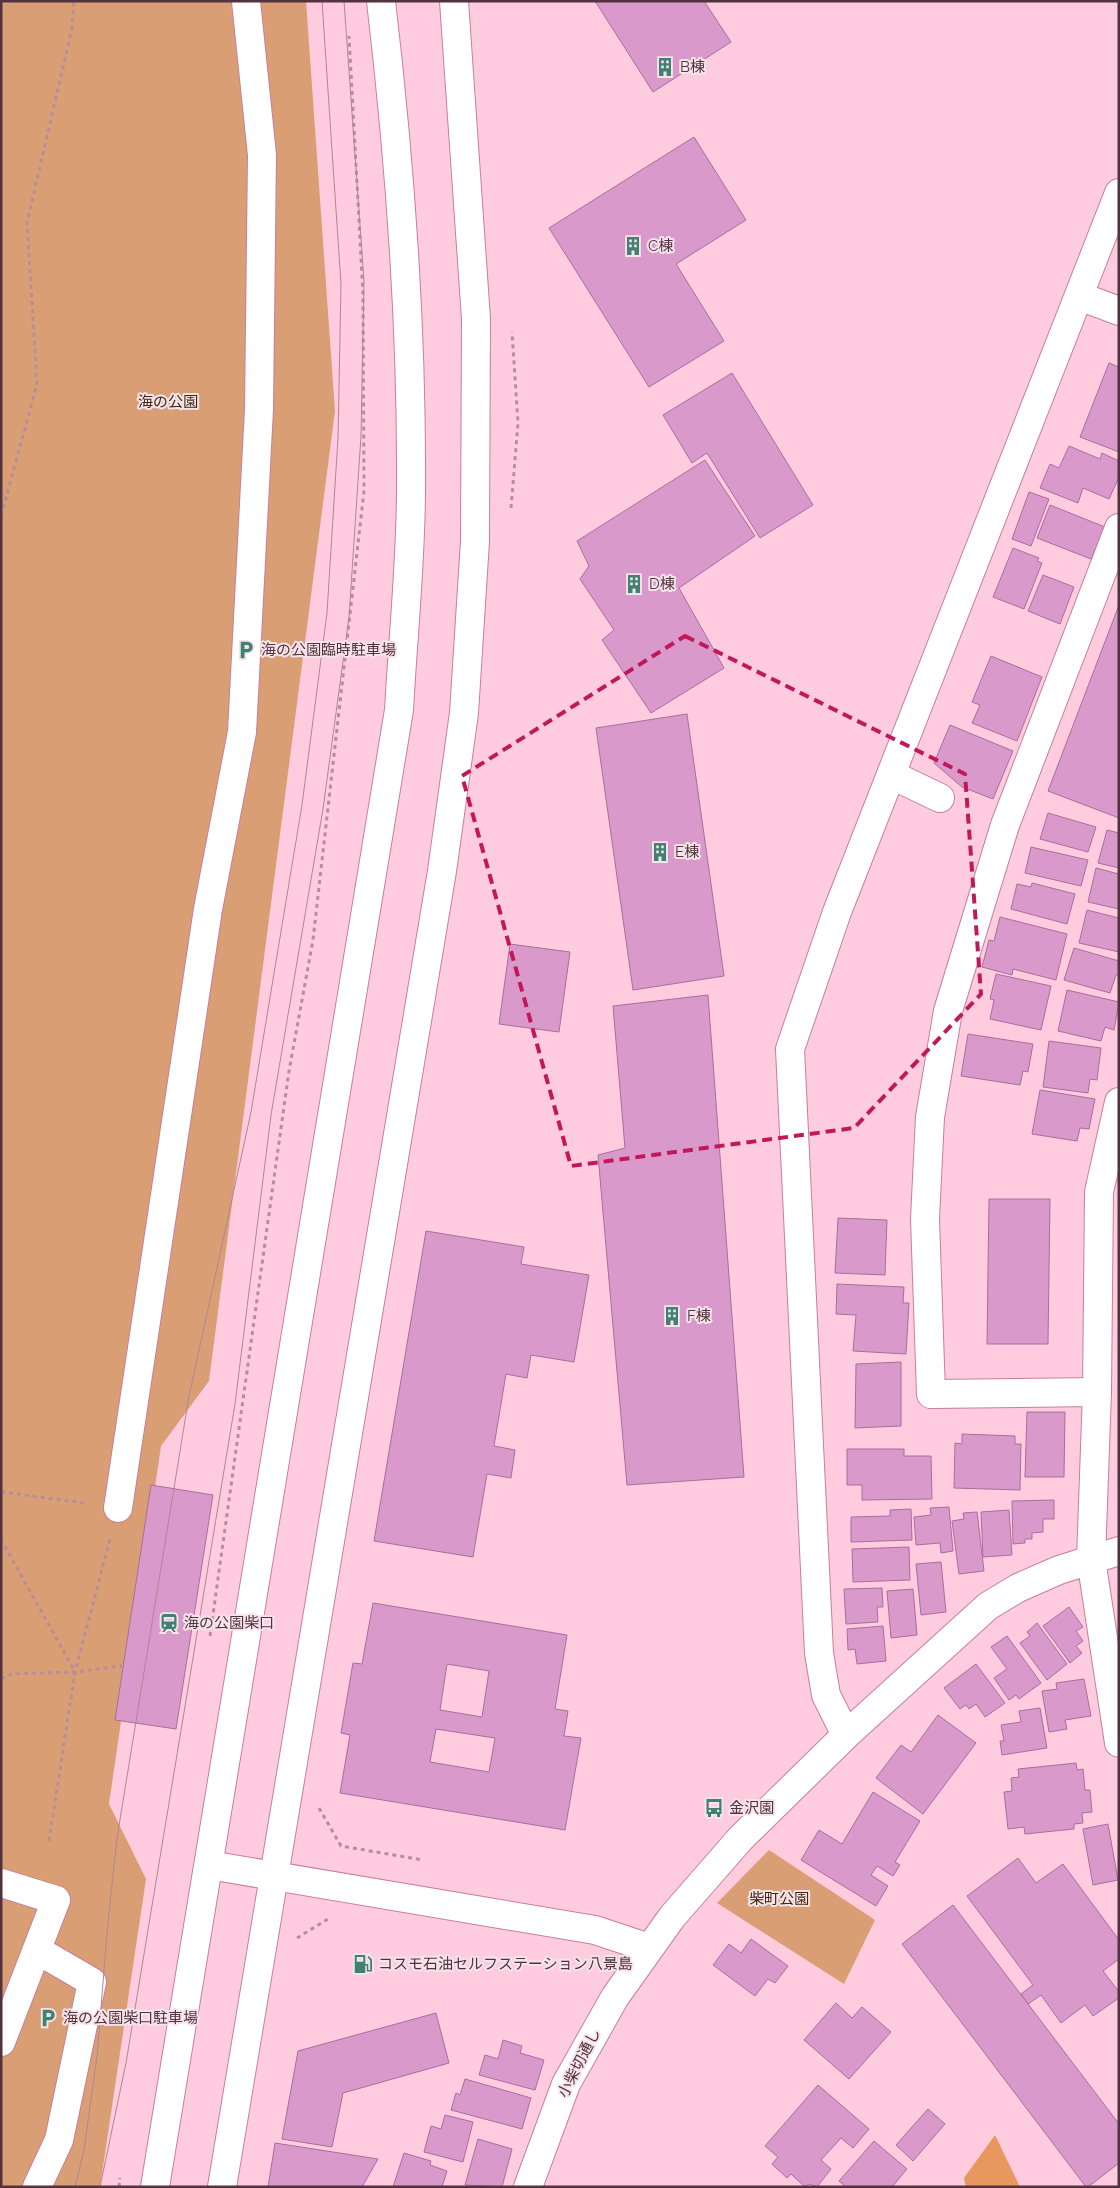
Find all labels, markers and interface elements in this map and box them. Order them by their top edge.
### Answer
building icon: B棟 [654,56,676,78]
place label: B棟 [680,58,705,76]
building icon: C棟 [622,235,644,257]
place label: C棟 [648,237,673,255]
park label: 海の公園 [138,393,198,411]
building icon: D棟 [623,573,645,595]
place label: D棟 [649,575,675,593]
parking icon: 海の公園臨時駐車場 [235,639,257,661]
place label: 海の公園臨時駐車場 [261,641,396,659]
building icon: E棟 [649,841,671,863]
place label: E棟 [675,843,699,861]
building icon: F棟 [661,1305,683,1327]
place label: F棟 [687,1307,711,1325]
station icon: 海の公園柴口 [158,1612,180,1634]
place label: 海の公園柴口 [184,1614,274,1632]
bus stop icon: 金沢園 [703,1797,725,1819]
place label: 金沢園 [729,1799,774,1817]
park label: 柴町公園 [749,1890,809,1908]
fuel station icon: コスモ石油セルフステーション八景島 [352,1953,374,1975]
place label: コスモ石油セルフステーション八景島 [378,1955,633,1973]
parking icon: 海の公園柴口駐車場 [37,2007,59,2029]
place label: 海の公園柴口駐車場 [63,2009,198,2027]
street label: 小柴切通し [554,2025,604,2101]

